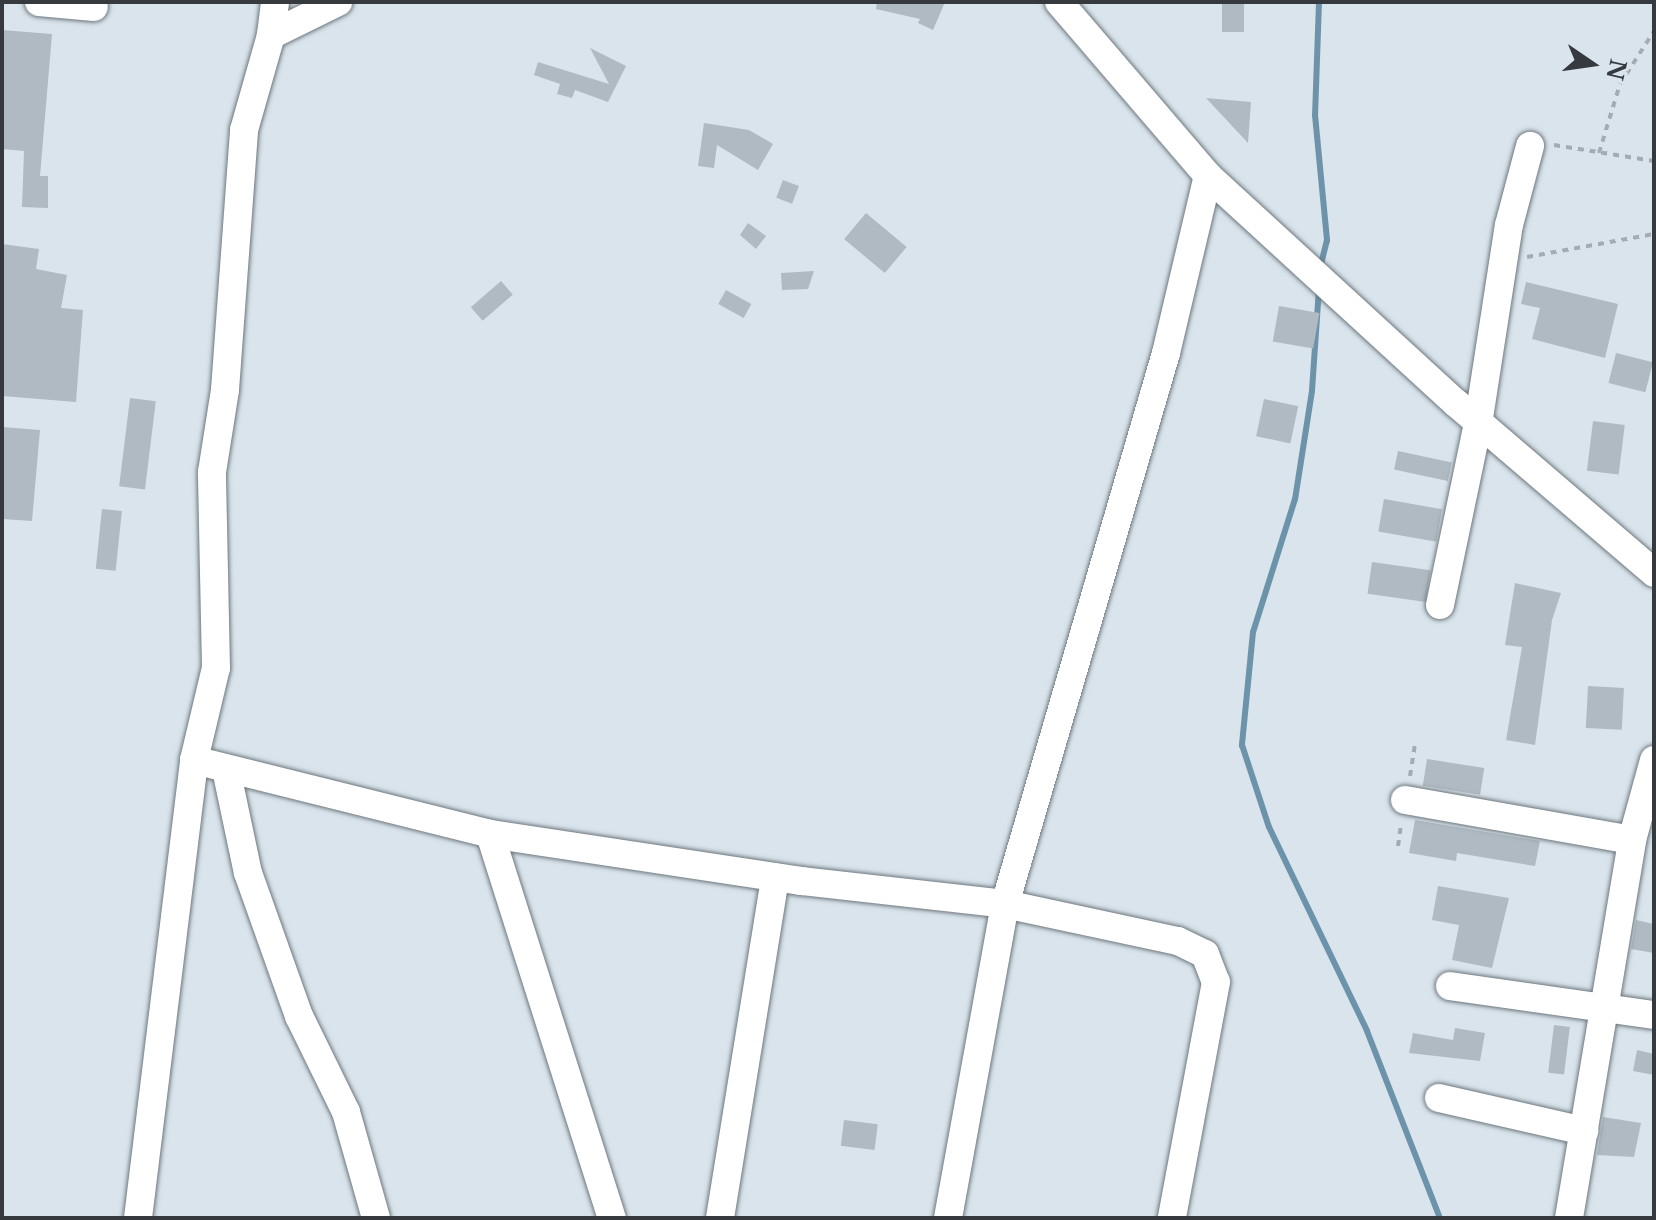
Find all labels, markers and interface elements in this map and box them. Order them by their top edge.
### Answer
north arrow [1552,24,1632,104]
text: N [1600,56,1631,83]

